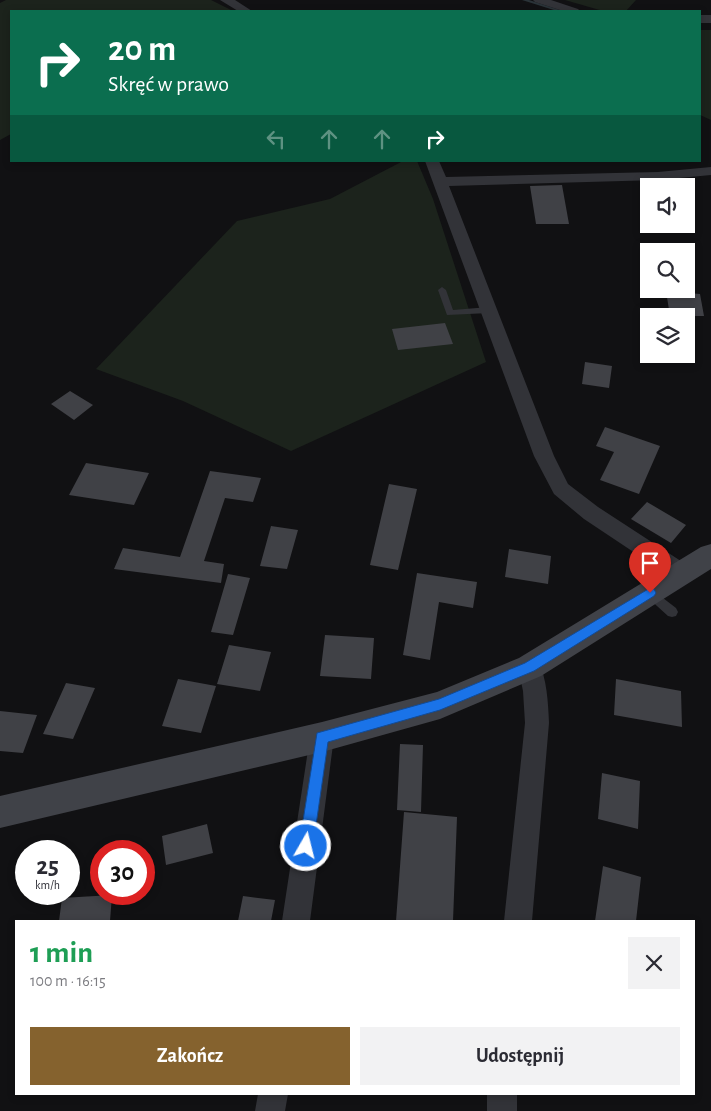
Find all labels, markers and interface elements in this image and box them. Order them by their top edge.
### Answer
icon: right [25,30,90,95]
text: 20 m [108,32,176,67]
text: Skręć w prawo [108,73,229,95]
icon: left [262,125,290,153]
icon: ahead [315,125,343,153]
icon: ahead [368,125,396,153]
icon: right [421,125,449,153]
map controls [640,178,695,363]
button: sound [640,178,695,233]
button: search [640,243,695,298]
button: layers [640,308,695,363]
pin [629,542,671,593]
icon: arrive [636,549,664,577]
position arrow [279,819,331,871]
speed limit sign: 30 [90,840,155,905]
text: 25 [36,854,59,879]
text: km/h [35,879,60,891]
button: close [628,937,680,989]
text: 1 min [30,938,93,968]
text: 100 m · 16:15 [30,973,106,989]
button: Zakończ [30,1027,350,1085]
button: Udostępnij [360,1027,680,1085]

